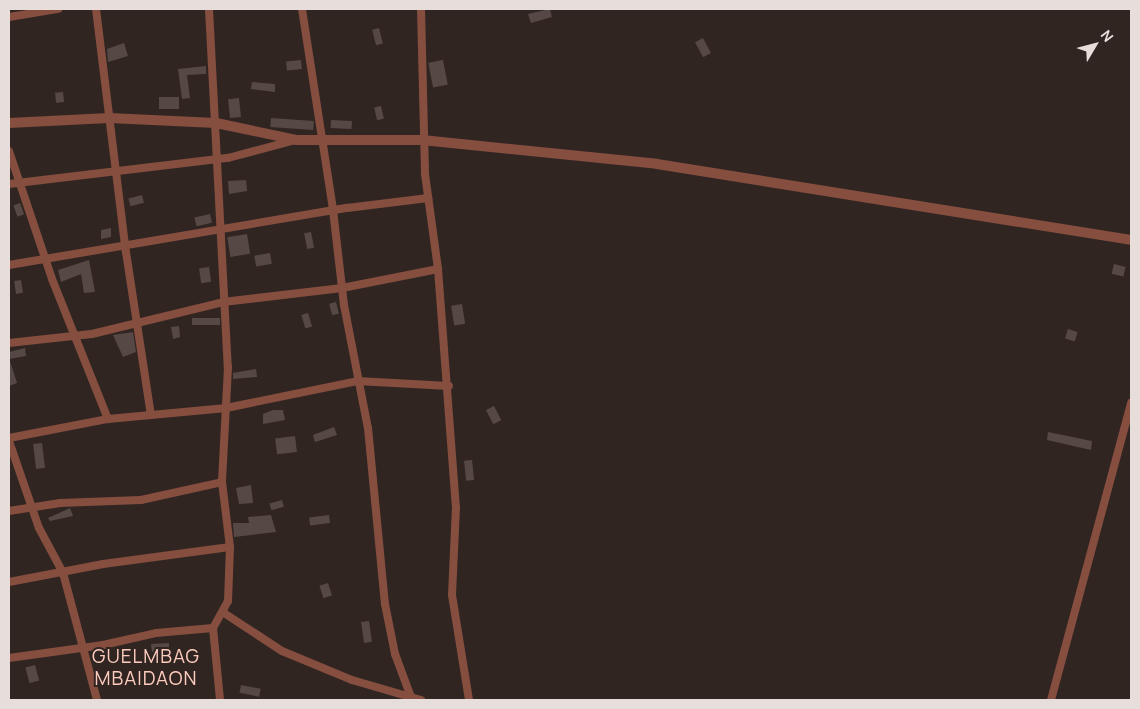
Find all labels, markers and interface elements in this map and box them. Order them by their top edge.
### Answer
north arrow [1070,20,1120,70]
text: N [1097,26,1118,45]
district label: GUELMBAG MBAIDAON [91,646,201,690]

